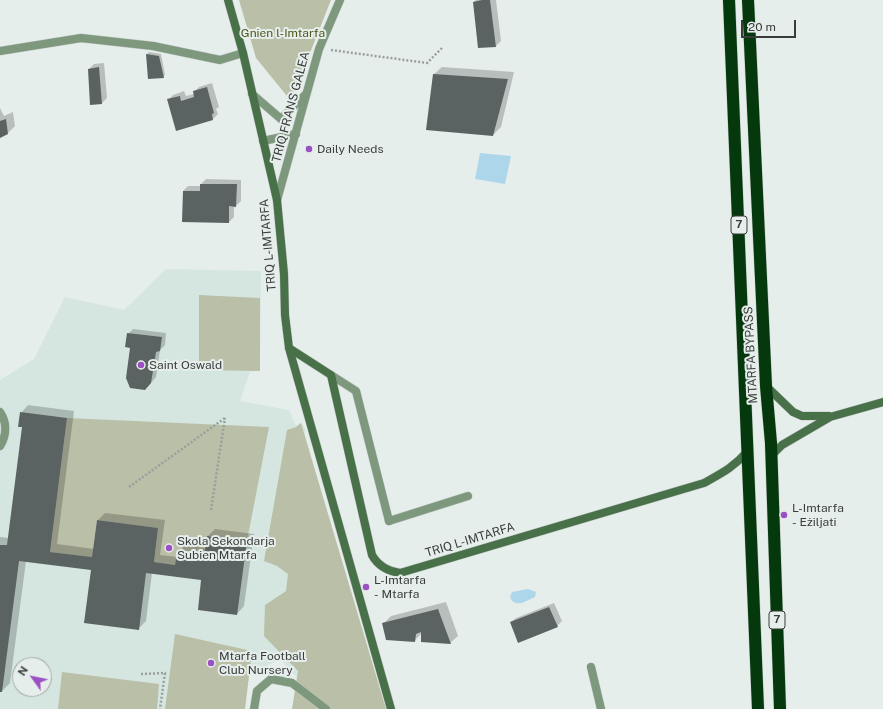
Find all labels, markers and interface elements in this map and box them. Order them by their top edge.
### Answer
scale bar [743,12,798,38]
text: 20 m [748,20,776,34]
park label: Gnien l-Imtarfa [241,26,325,40]
street label: TRIQ FRANS GALEA [269,50,313,164]
place label: Daily Needs [317,142,384,156]
marker: Daily Needs [304,144,314,154]
street label: TRIQ L-IMTARFA [257,198,279,292]
road number: 7 [731,216,747,234]
street label: MTARFA BYPASS [741,306,761,404]
place label: Saint Oswald [149,358,222,372]
marker: Saint Oswald [136,360,146,370]
place label: L-Imtarfa - Eżiljati [792,501,844,529]
marker: L-Imtarfa - Eżiljati [779,510,789,520]
street label: TRIQ L-IMTARFA [423,520,517,560]
place label: Skola Sekondarja Subien Mtarfa [177,534,275,562]
marker: Skola Sekondarja Subien Mtarfa [164,543,174,553]
place label: L-Imtarfa - Mtarfa [374,573,426,601]
marker: L-Imtarfa - Mtarfa [361,582,371,592]
road number: 7 [769,611,785,629]
place label: Mtarfa Football Club Nursery [219,649,306,677]
north arrow [12,657,52,697]
marker: Mtarfa Football Club Nursery [206,658,216,668]
text: N [15,664,30,678]

